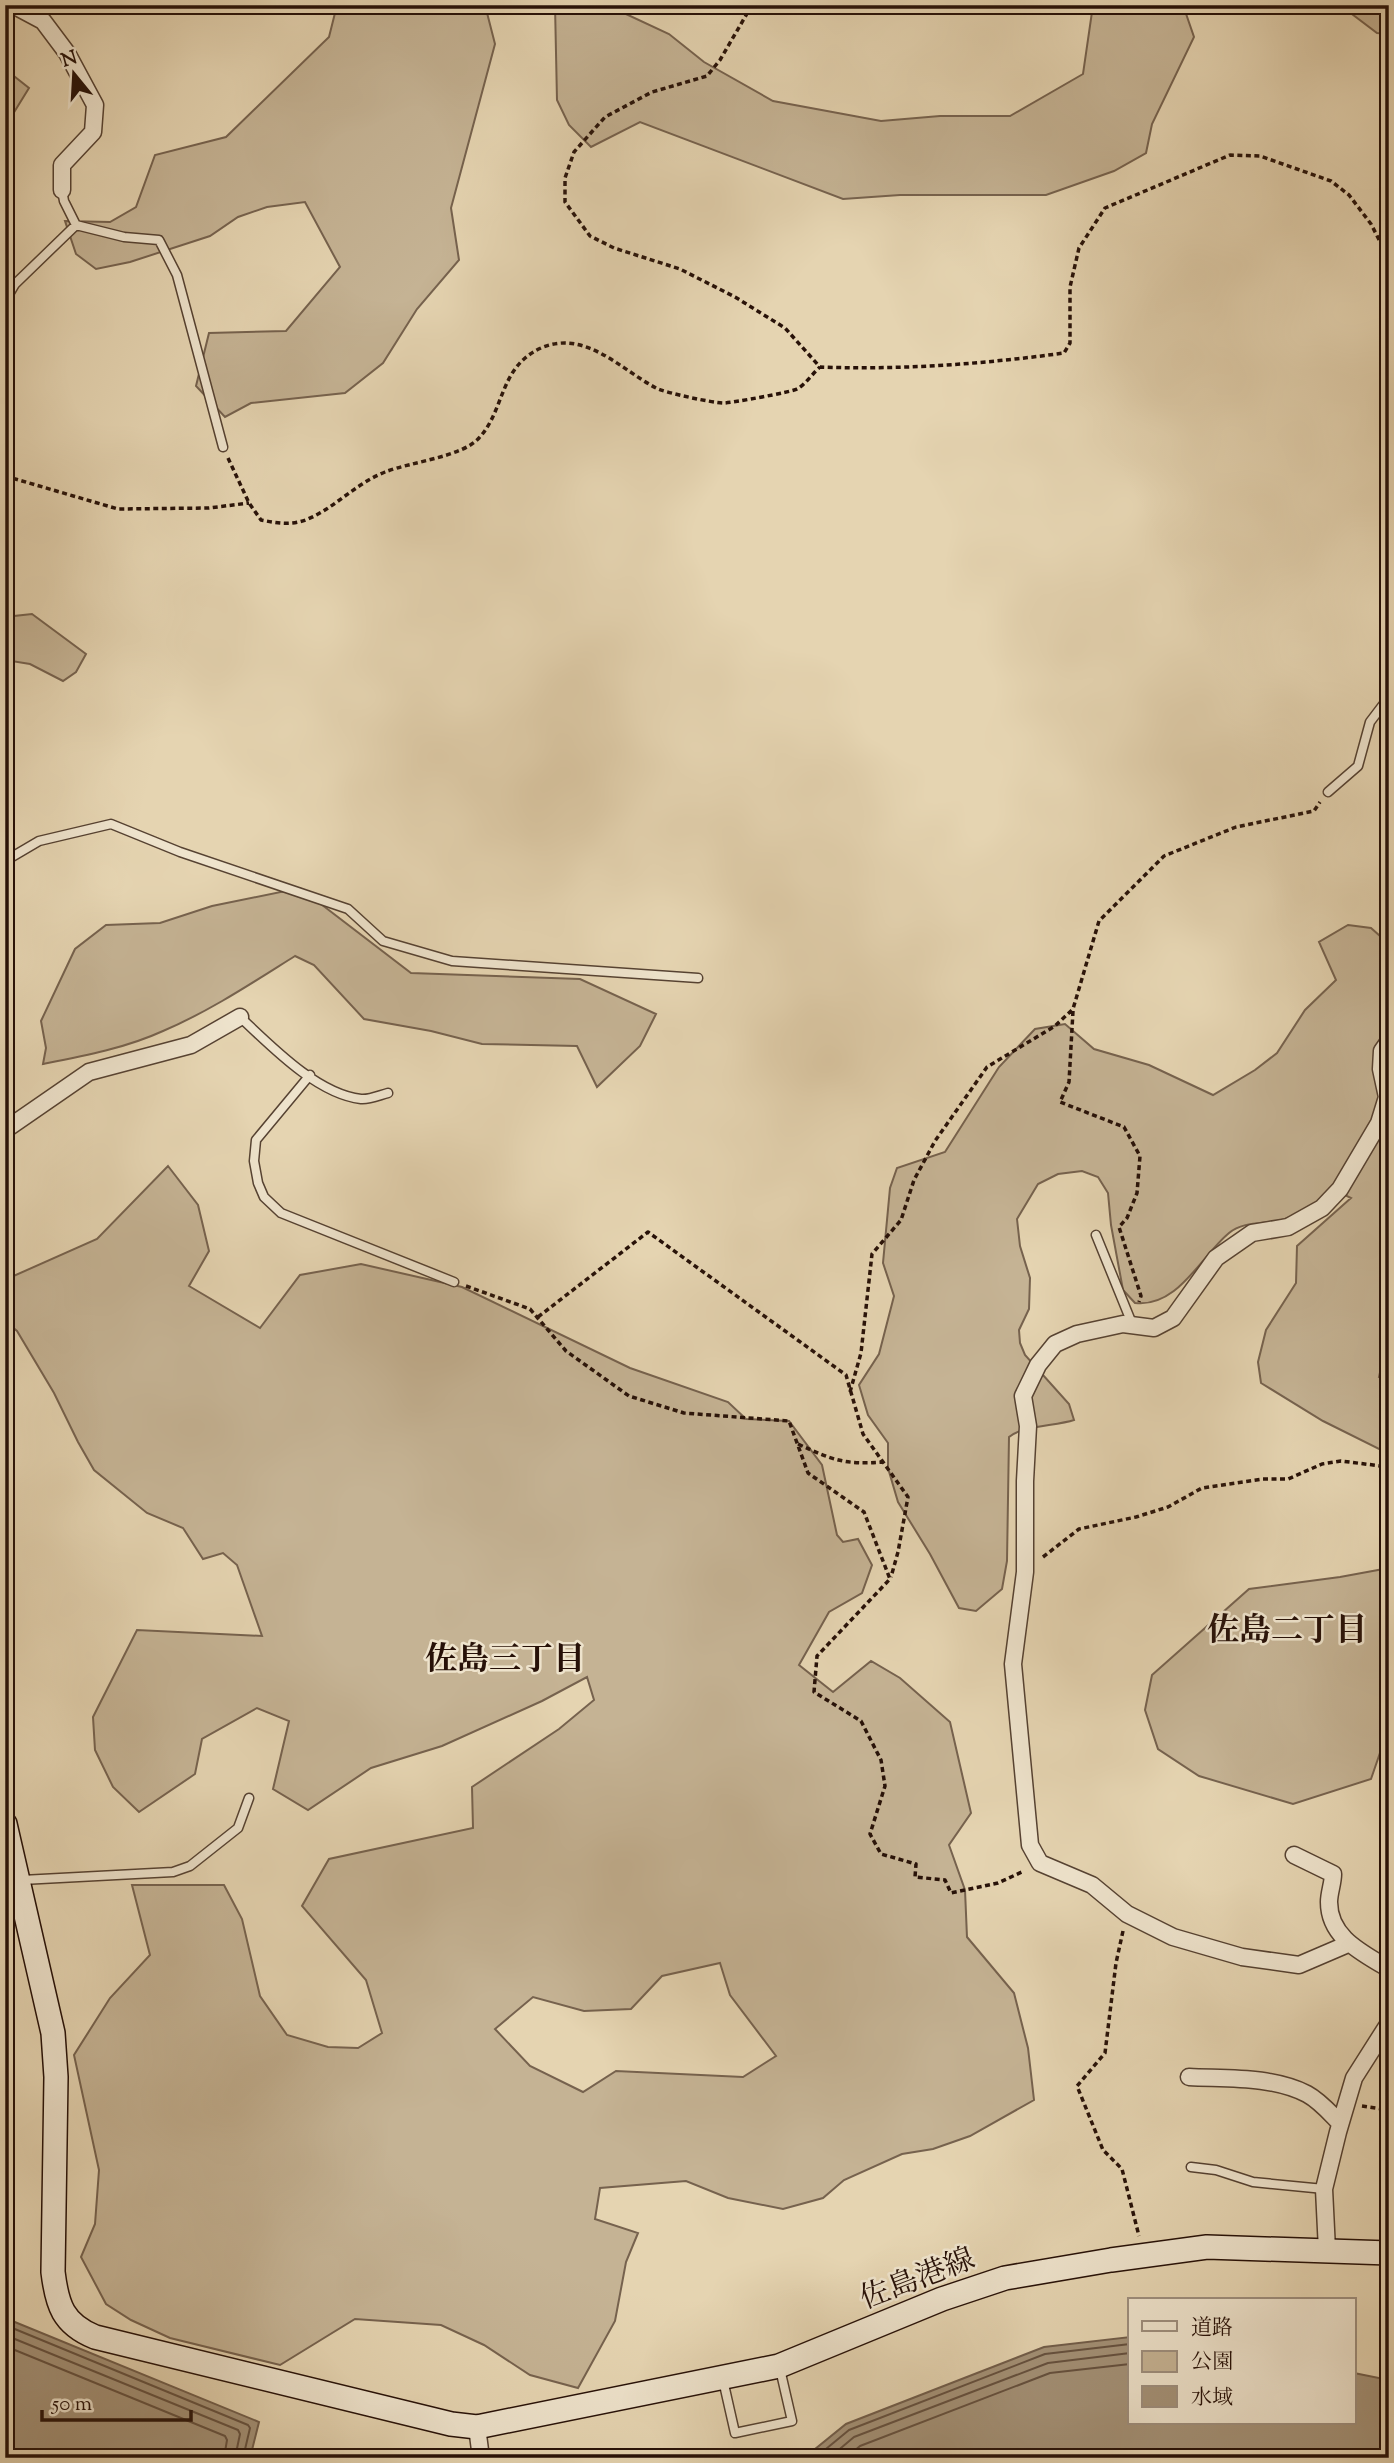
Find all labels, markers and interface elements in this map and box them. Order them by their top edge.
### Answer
north arrow [38,38,108,108]
text: N [58,45,81,75]
district label: 佐島二丁目 [1207,1609,1367,1655]
district label: 佐島三丁目 [425,1638,585,1684]
street label: 佐島港線 [854,2239,982,2322]
legend [1128,2298,1356,2424]
text: 道路 [1191,2314,1233,2344]
text: 公園 [1191,2348,1233,2378]
scale bar [42,2379,191,2423]
text: 水域 [1191,2384,1233,2414]
text: 50 m [51,2390,92,2420]

